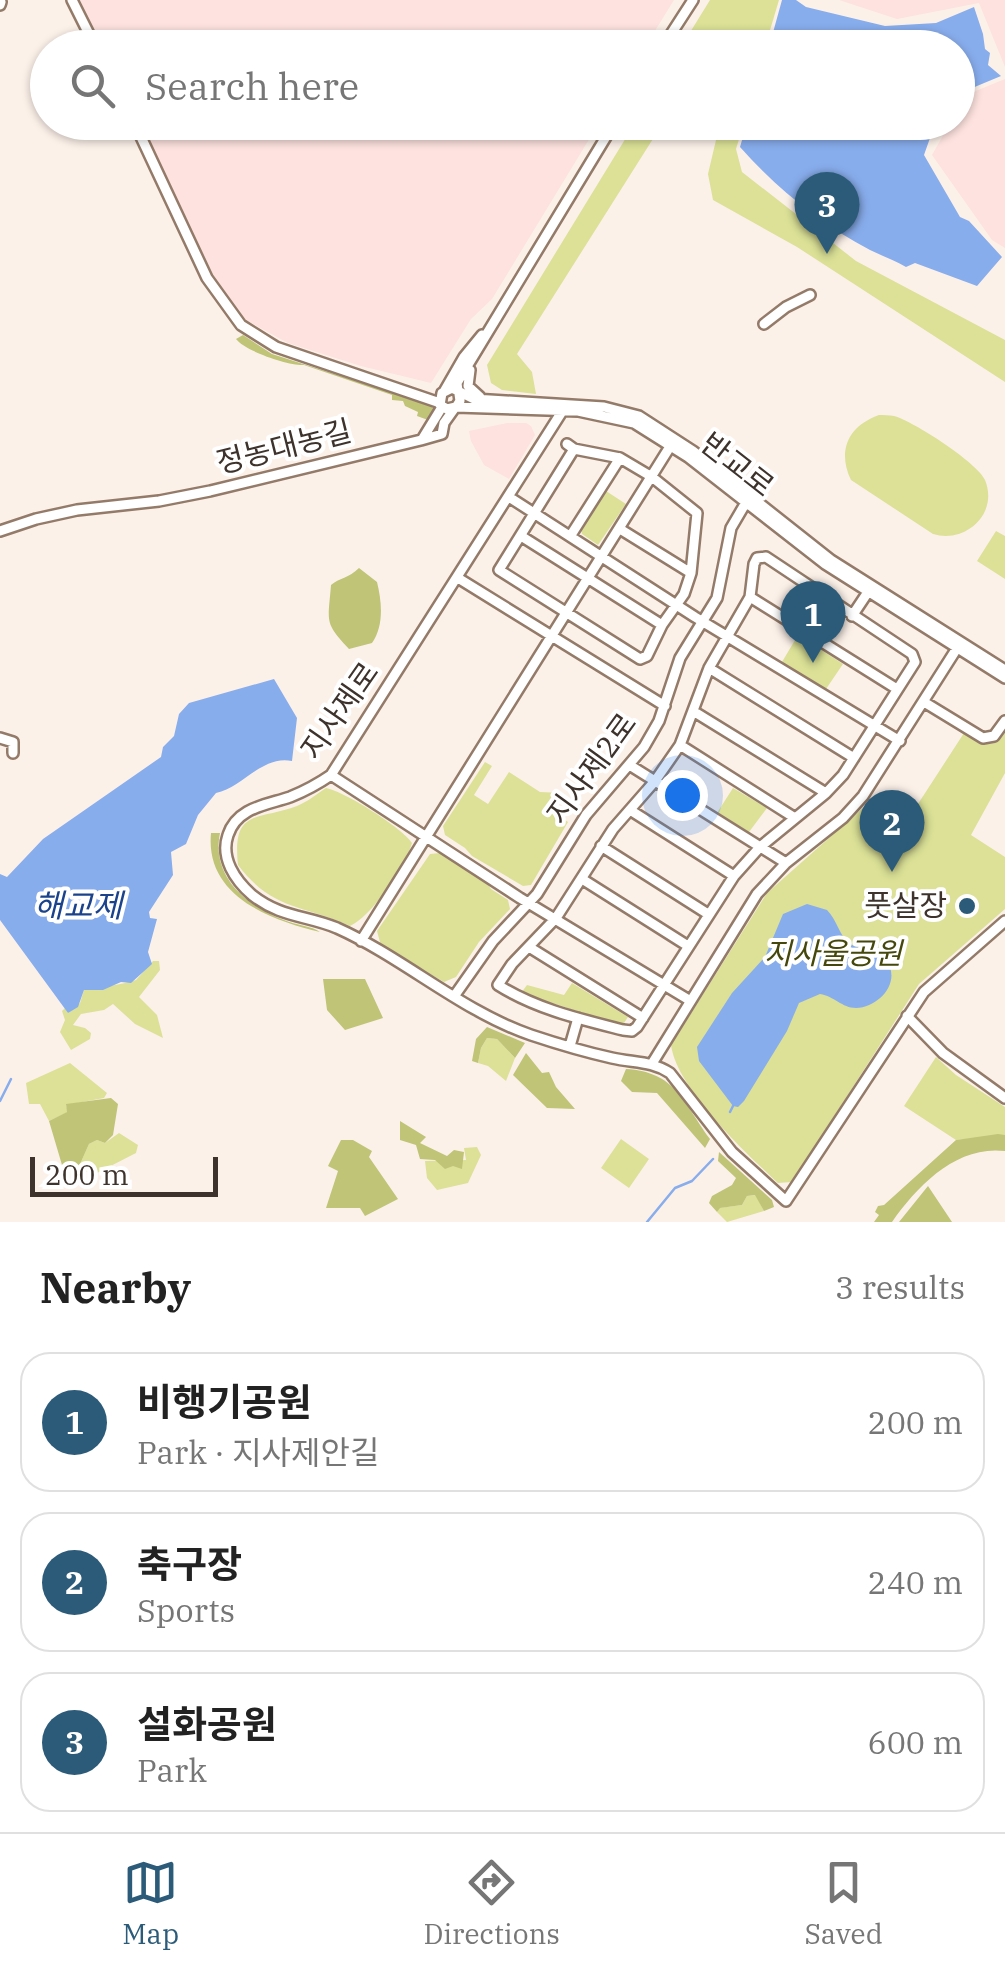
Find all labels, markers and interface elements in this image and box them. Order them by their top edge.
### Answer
search box [30,30,975,140]
icon: search [65,58,120,113]
text: Search here [145,61,359,110]
pin: 3 [794,172,860,254]
street label: 정농대농길 [212,410,355,481]
street label: 반교로 [693,423,783,505]
pin: 1 [780,580,846,663]
street label: 지사제로 [291,654,386,767]
street label: 지사제2로 [537,705,644,832]
your location [657,770,708,821]
pin: 2 [860,790,924,872]
water label: 해교제 [34,884,126,926]
place label: 풋살장 [864,885,947,924]
marker: 풋살장 [956,895,978,917]
park label: 지사울공원 [764,933,904,972]
scale bar [30,1152,218,1196]
text: 200 m [45,1156,129,1193]
text: Nearby [40,1260,191,1315]
text: 3 results [835,1266,965,1308]
text: 비행기공원 [137,1377,312,1426]
text: 1 [65,1401,84,1443]
text: 200 m [867,1401,963,1443]
text: Park · 지사제안길 [137,1431,379,1473]
text: 축구장 [137,1539,242,1588]
text: 2 [65,1561,84,1603]
text: 240 m [867,1561,963,1603]
text: Sports [137,1589,235,1631]
text: 설화공원 [137,1699,277,1748]
text: 3 [65,1721,84,1763]
text: 600 m [867,1721,963,1763]
text: Park [137,1749,207,1791]
tab: Map [122,1855,179,1952]
tab: Directions [423,1855,560,1952]
tab: Saved [804,1855,883,1952]

